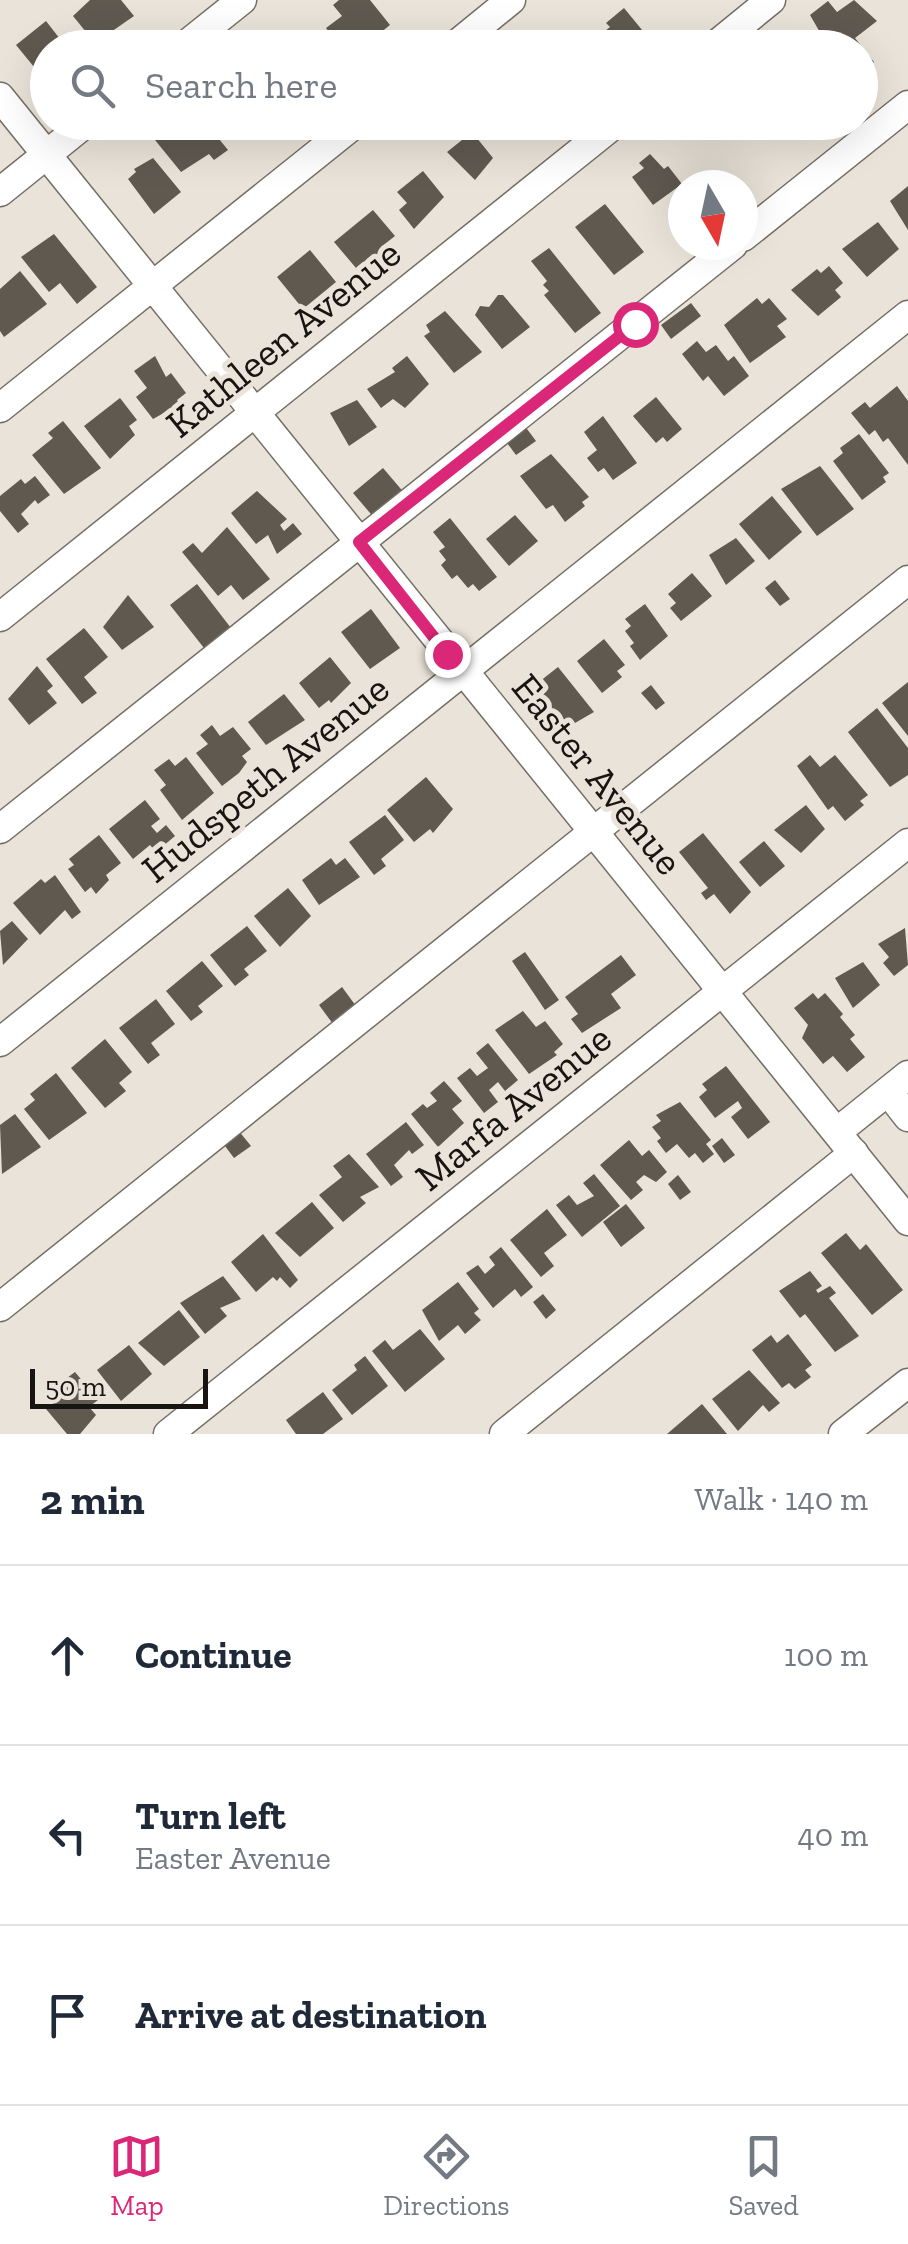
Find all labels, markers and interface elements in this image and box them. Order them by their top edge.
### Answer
search box [30,30,878,140]
icon: search [65,58,120,113]
text: Search here [145,62,337,108]
north arrow [668,170,758,260]
street label: Kathleen Avenue [156,229,410,447]
route start [613,302,659,348]
route end [425,632,471,678]
street label: Hudspeth Avenue [132,664,398,892]
street label: Easter Avenue [502,664,694,884]
street label: Marfa Avenue [406,1014,620,1200]
scale bar [30,1364,208,1408]
text: 50 m [45,1370,106,1403]
text: 2 min [40,1474,145,1525]
text: Walk · 140 m [694,1480,868,1518]
icon: ahead [40,1628,95,1683]
text: Continue [135,1632,292,1678]
text: 100 m [784,1636,868,1674]
text: Turn left [135,1793,286,1839]
icon: left [40,1808,95,1863]
text: 40 m [797,1816,868,1854]
text: Easter Avenue [135,1839,331,1877]
icon: arrive [40,1988,95,2043]
text: Arrive at destination [135,1992,486,2038]
tab: Map [109,2129,164,2222]
tab: Directions [383,2129,510,2222]
tab: Saved [728,2129,799,2222]

